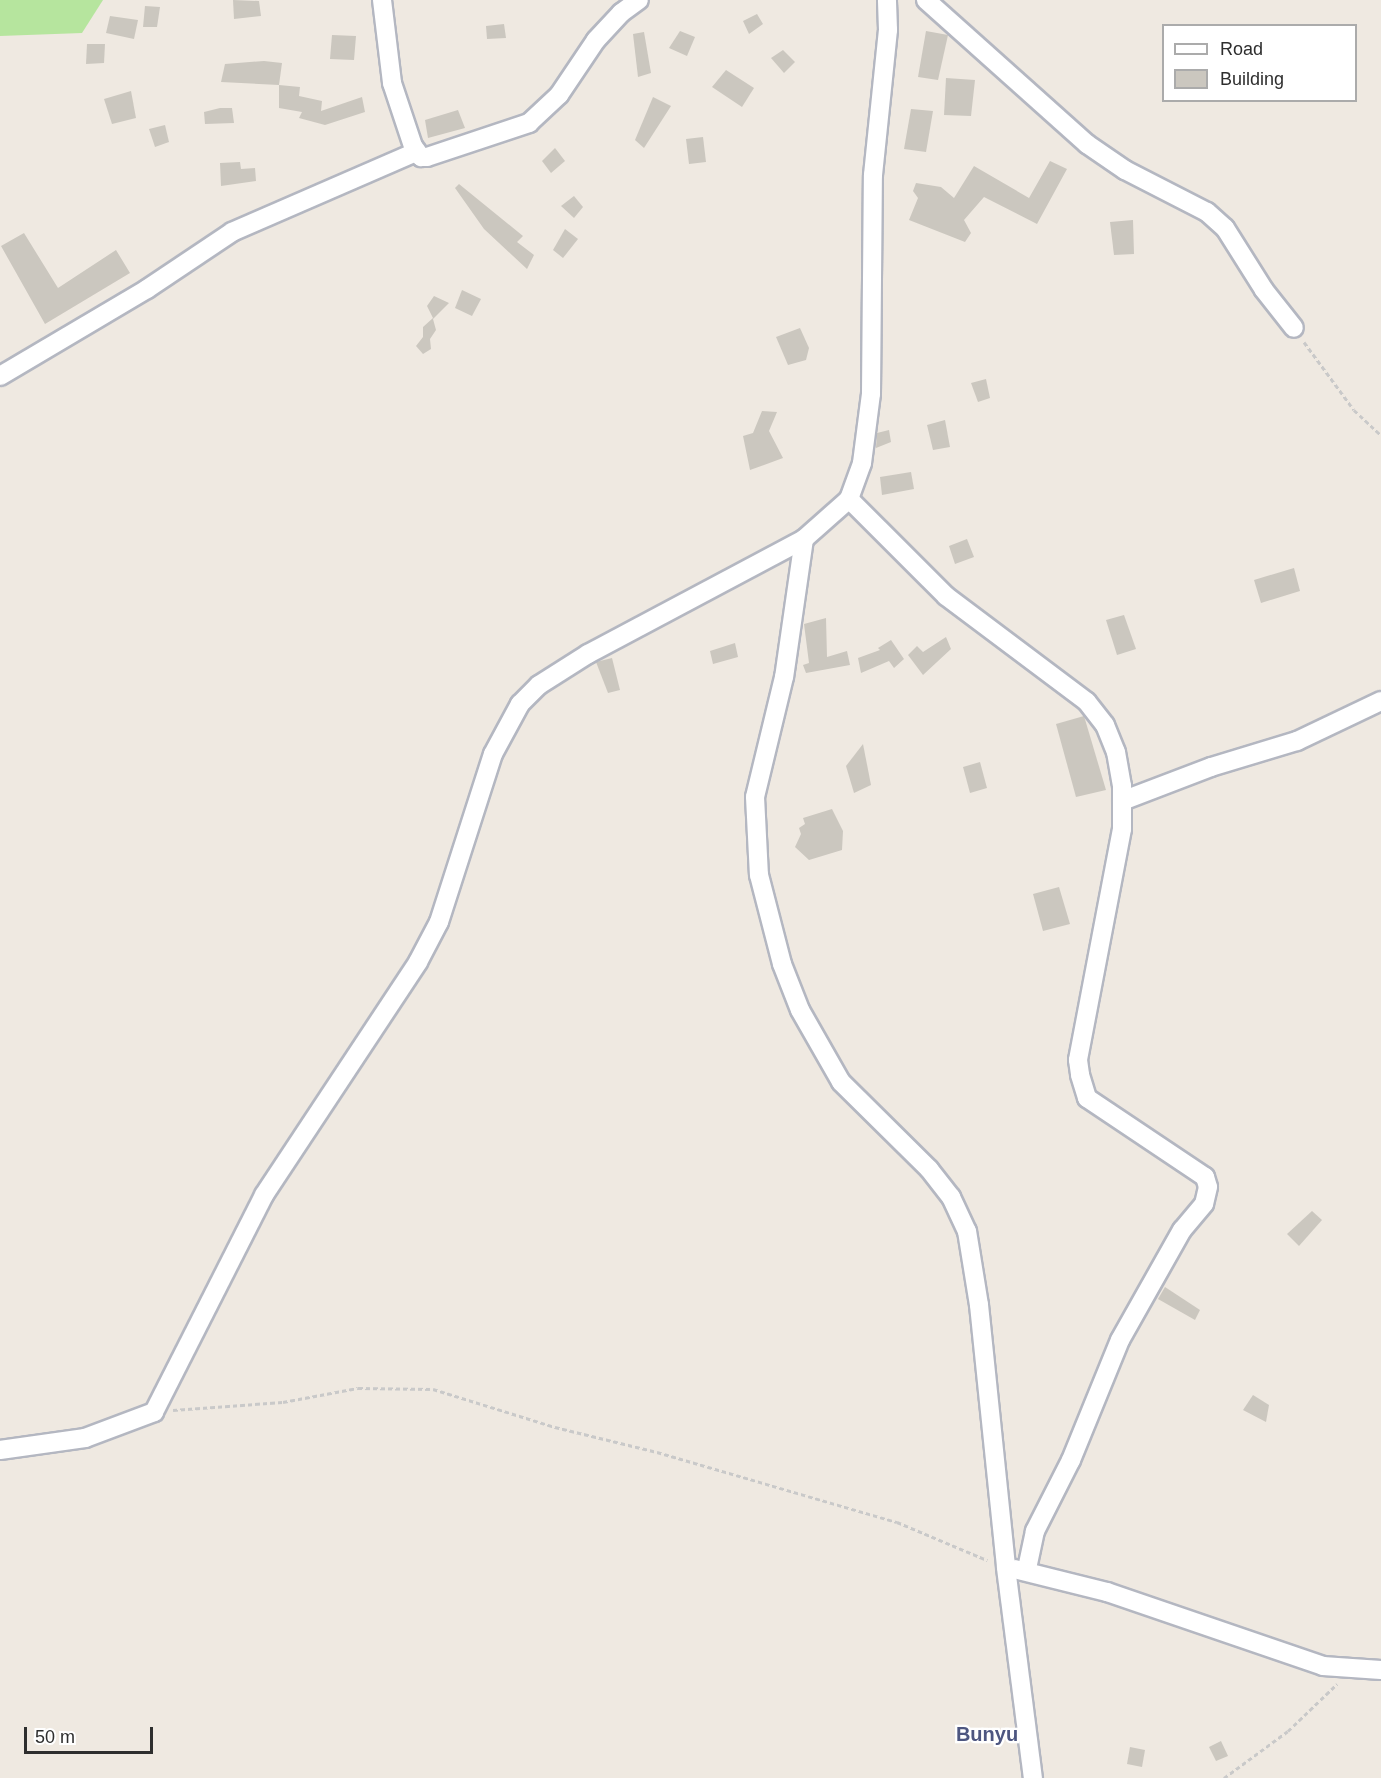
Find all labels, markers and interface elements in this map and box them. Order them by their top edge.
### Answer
legend [1162,24,1357,102]
text: Road [1220,39,1263,59]
text: Building [1220,69,1284,89]
scale bar [27,1715,156,1753]
district label: Bunyu [956,1722,1018,1746]
text: 50 m [35,1727,75,1747]

